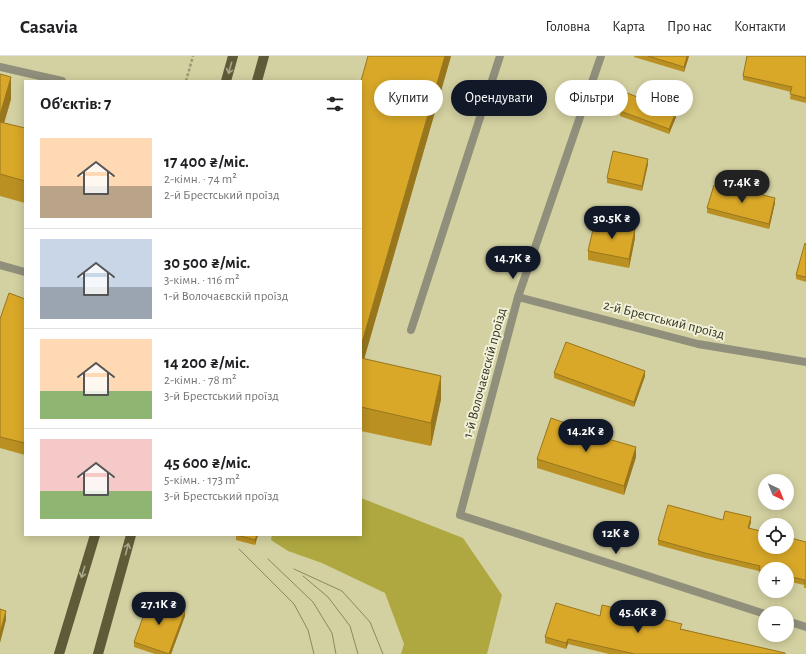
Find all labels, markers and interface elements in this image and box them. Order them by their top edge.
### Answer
text: Casavia [20,18,78,37]
text: Головна [545,20,590,34]
text: Карта [612,20,645,34]
text: Про нас [667,20,712,34]
text: Контакти [734,20,786,34]
one-way arrow [226,62,233,75]
chip: Купити [374,80,443,116]
chip: Орендувати [451,80,547,116]
chip: Фільтри [555,80,628,116]
chip: Нове [636,80,693,116]
icon: filters [324,93,346,115]
text: Об’єктів: 7 [40,95,111,112]
text: 17 400 ₴/міс. [164,153,249,170]
icon: home [72,154,120,202]
pin: 17.4K ₴ [705,170,779,204]
text: 2-кімн. · 74 m² [164,173,237,186]
text: 17.4K ₴ [724,176,760,189]
text: 2-й Брестський проїзд [164,189,279,202]
pin: 30.5K ₴ [575,206,649,240]
text: 30.5K ₴ [593,212,631,225]
pin: 14.7K ₴ [476,246,550,280]
text: 14.7K ₴ [495,252,531,265]
text: 30 500 ₴/міс. [164,254,250,271]
icon: home [72,255,120,303]
text: 3-кімн. · 116 m² [164,274,240,287]
text: 1-й Волочаєвскій проїзд [164,290,288,303]
street label: 2-й Брестський проїзд [602,298,726,342]
street label: 1-й Волочаєвскій проїзд [461,307,509,439]
text: 14 200 ₴/міс. [164,354,250,371]
icon: home [72,355,120,403]
text: 2-кімн. · 78 m² [164,374,237,387]
text: 3-й Брестський проїзд [164,390,279,403]
pin: 14.2K ₴ [549,419,623,453]
text: 14.2K ₴ [567,425,605,438]
text: 45 600 ₴/міс. [164,454,251,471]
icon: home [72,455,120,503]
text: 5-кімн. · 173 m² [164,474,240,487]
north arrow [758,474,794,510]
map controls [758,474,794,642]
text: 3-й Брестський проїзд [164,490,279,503]
button: locate [758,518,794,554]
pin: 12K ₴ [588,521,644,555]
text: 12K ₴ [602,527,630,540]
one-way arrow [124,543,131,556]
button: + [758,562,794,598]
one-way arrow [79,566,86,579]
pin: 27.1K ₴ [122,592,196,626]
text: 27.1K ₴ [141,598,177,611]
pin: 45.6K ₴ [601,600,675,634]
text: 45.6K ₴ [619,606,657,619]
button: − [758,606,794,642]

